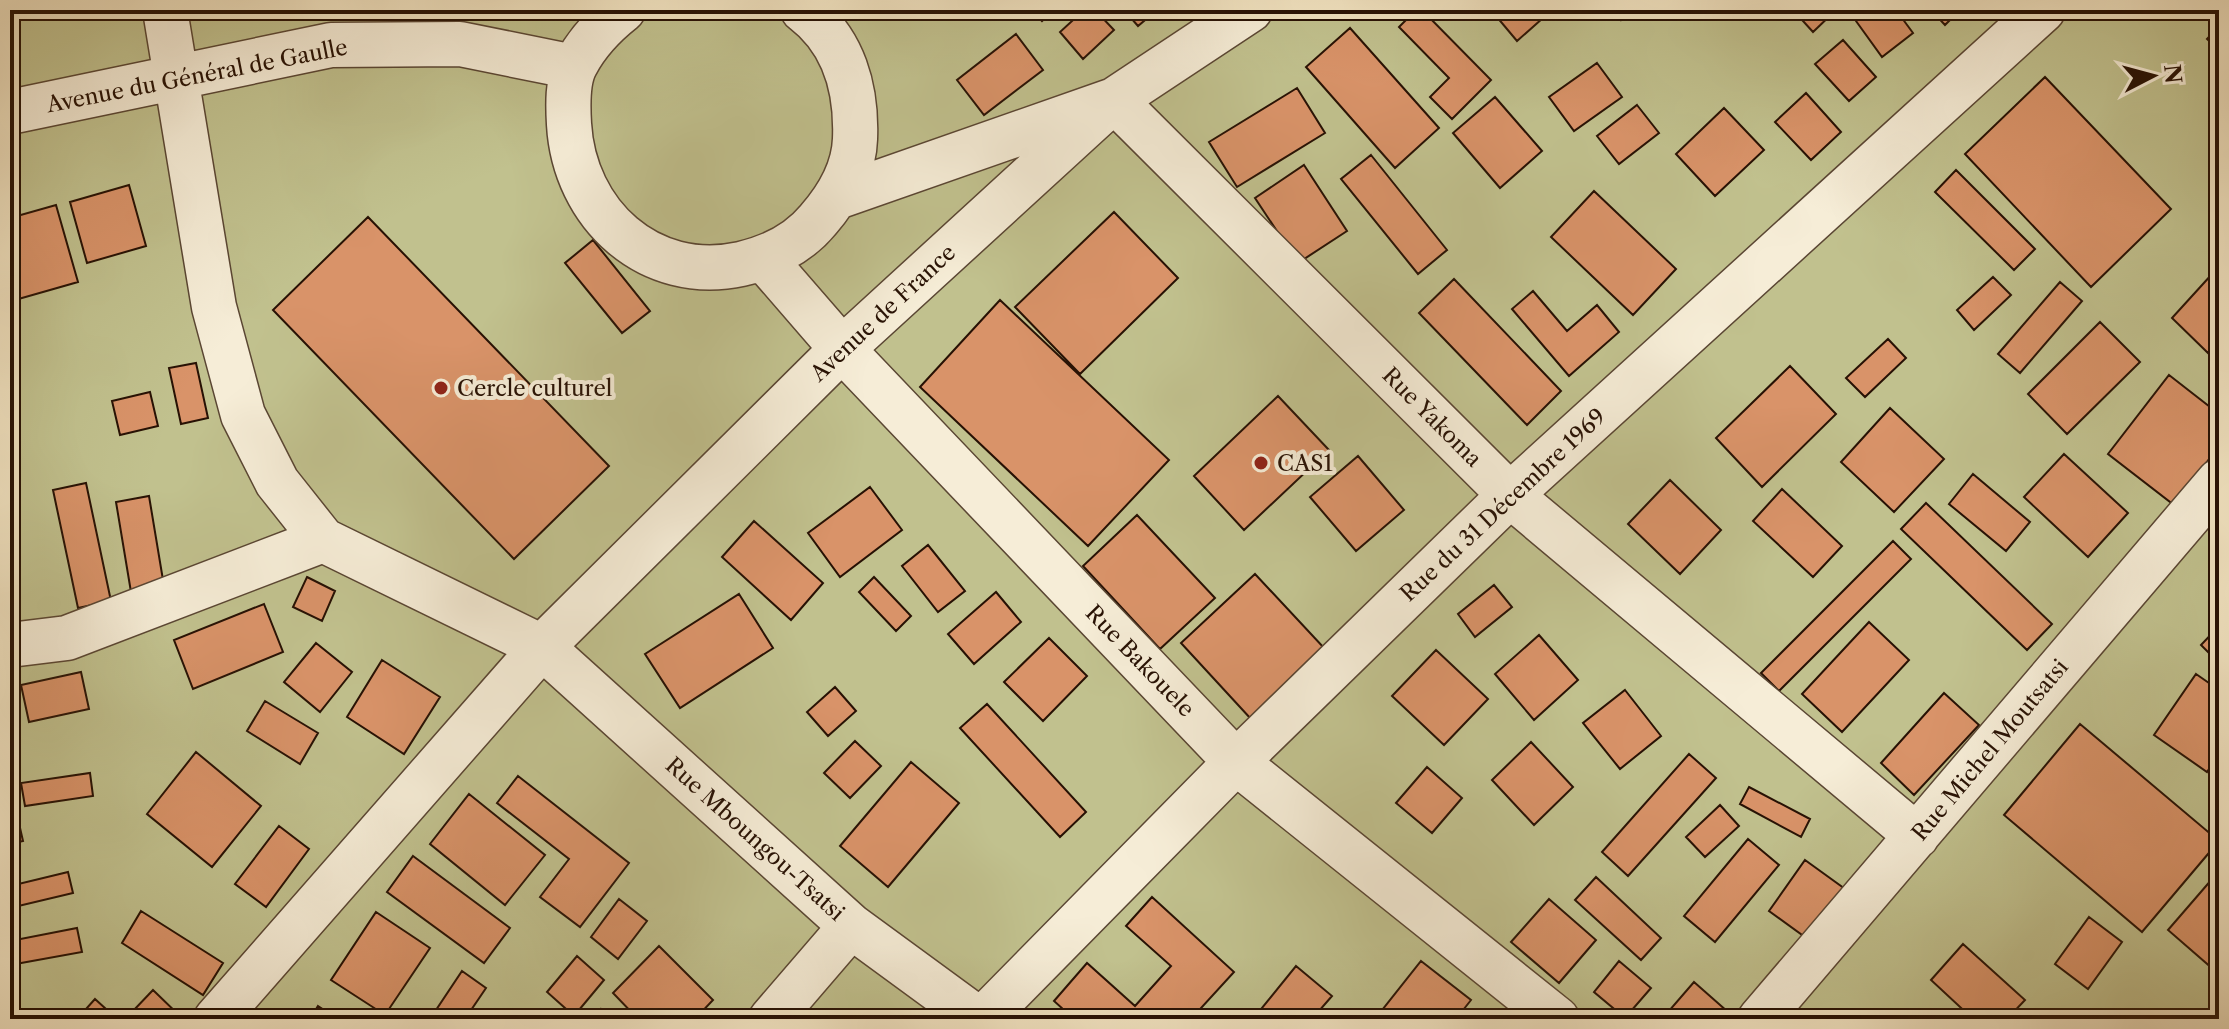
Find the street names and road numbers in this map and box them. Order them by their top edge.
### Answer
street label: Avenue du Général de Gaulle [43,34,350,119]
street label: Avenue de France [804,239,961,388]
street label: Rue Yakoma [1377,362,1488,473]
street label: Rue du 31 Décembre 1969 [1395,403,1611,607]
street label: Rue Bakouele [1080,600,1200,722]
street label: Rue Michel Moutsatsi [1906,654,2074,846]
street label: Rue Mboungou-Tsatsi [660,752,850,927]

